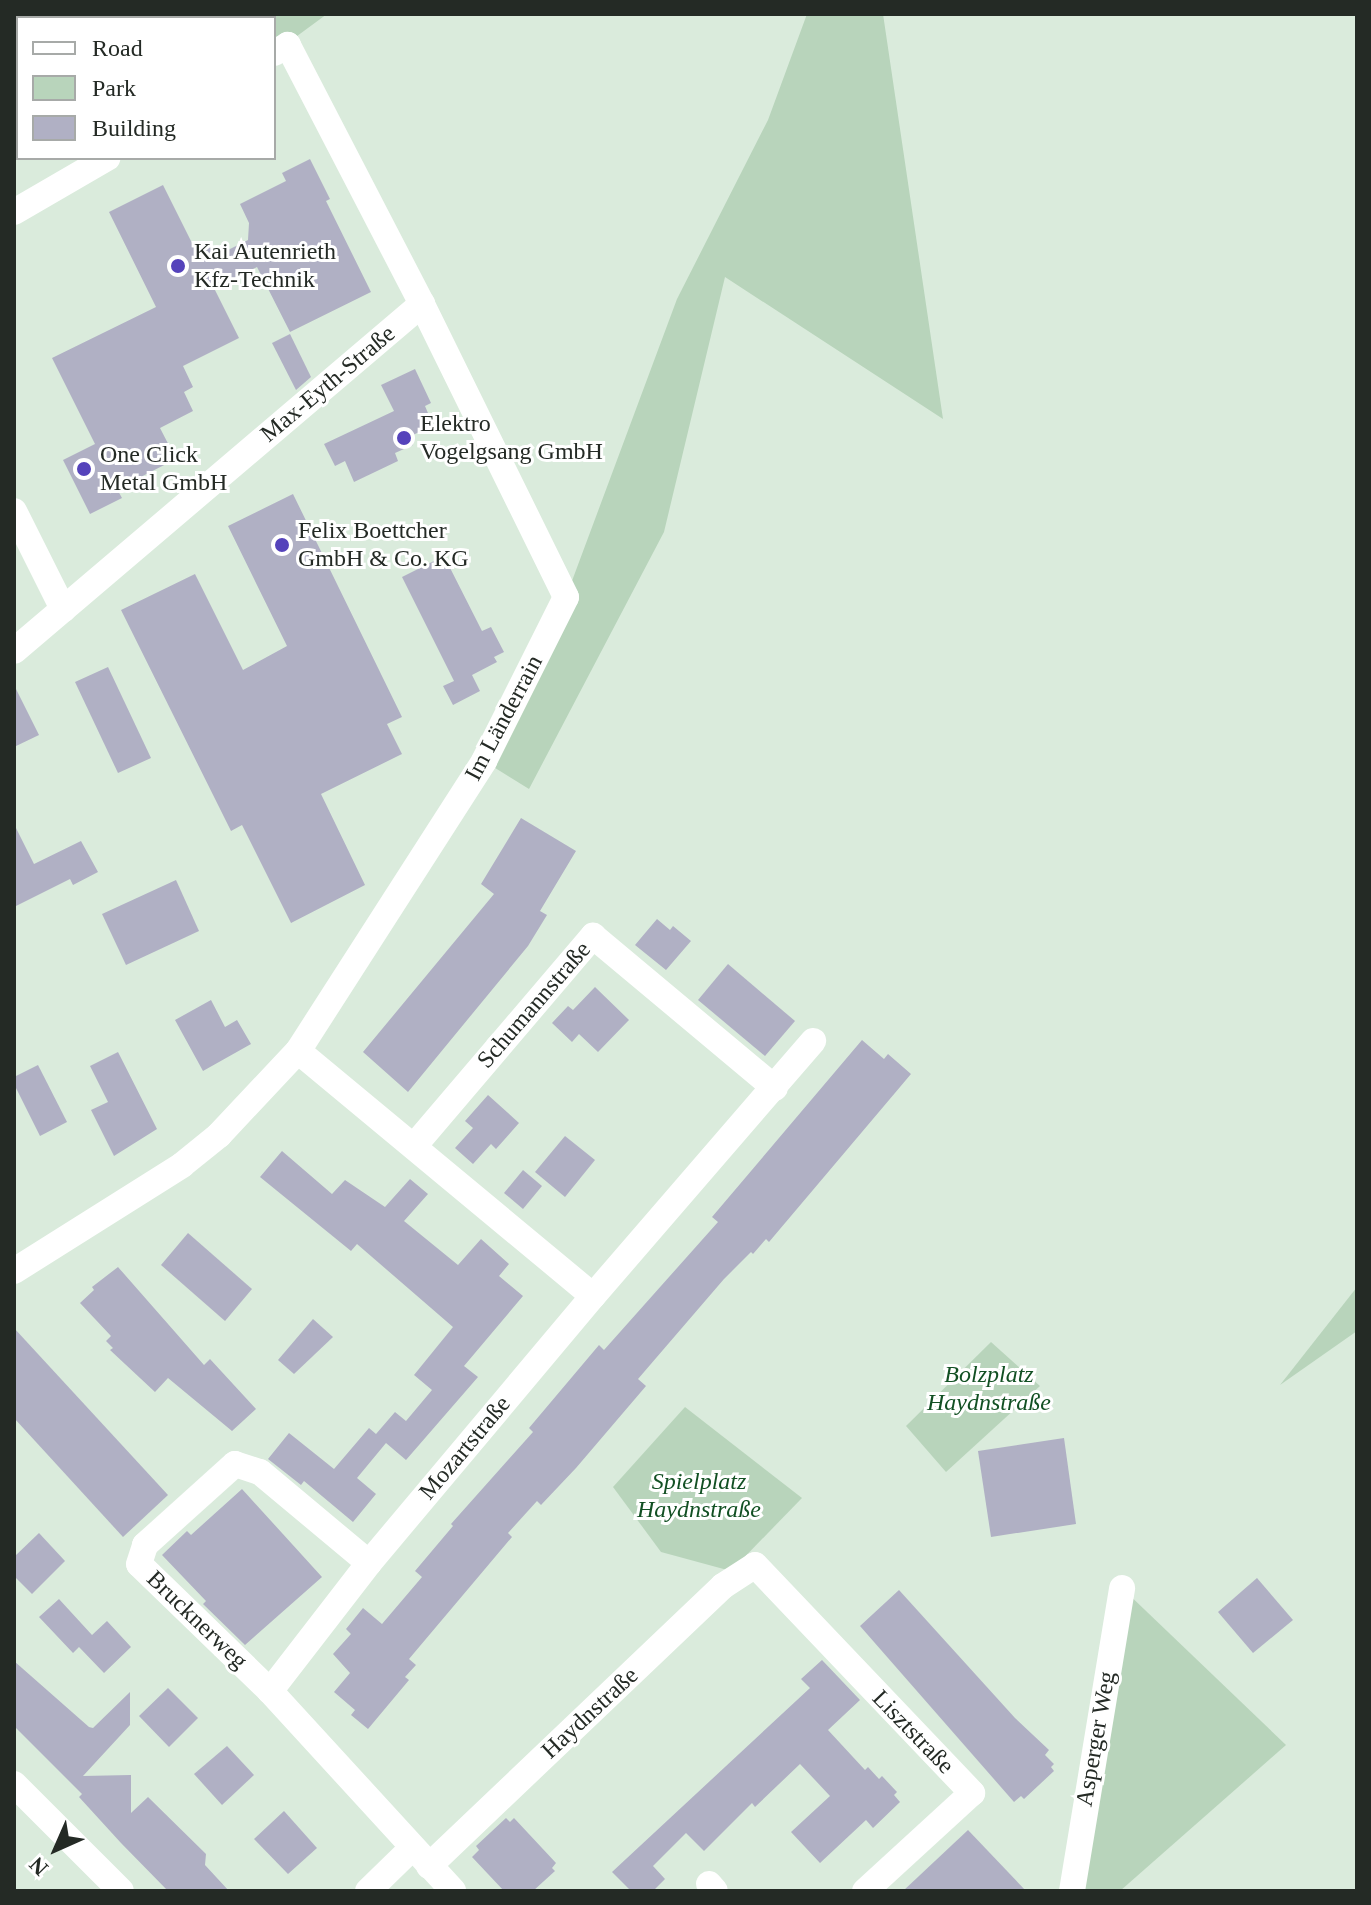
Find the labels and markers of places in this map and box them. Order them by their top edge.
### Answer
place label: Kai Autenrieth Kfz-Technik [194,238,337,294]
marker: Kai Autenrieth Kfz-Technik [169,257,187,275]
place label: Elektro Vogelgsang GmbH [420,410,603,466]
marker: Elektro Vogelgsang GmbH [395,429,413,447]
place label: One Click Metal GmbH [100,441,227,497]
marker: One Click Metal GmbH [75,460,93,478]
place label: Felix Boettcher GmbH & Co. KG [298,517,469,573]
marker: Felix Boettcher GmbH & Co. KG [273,536,291,554]

